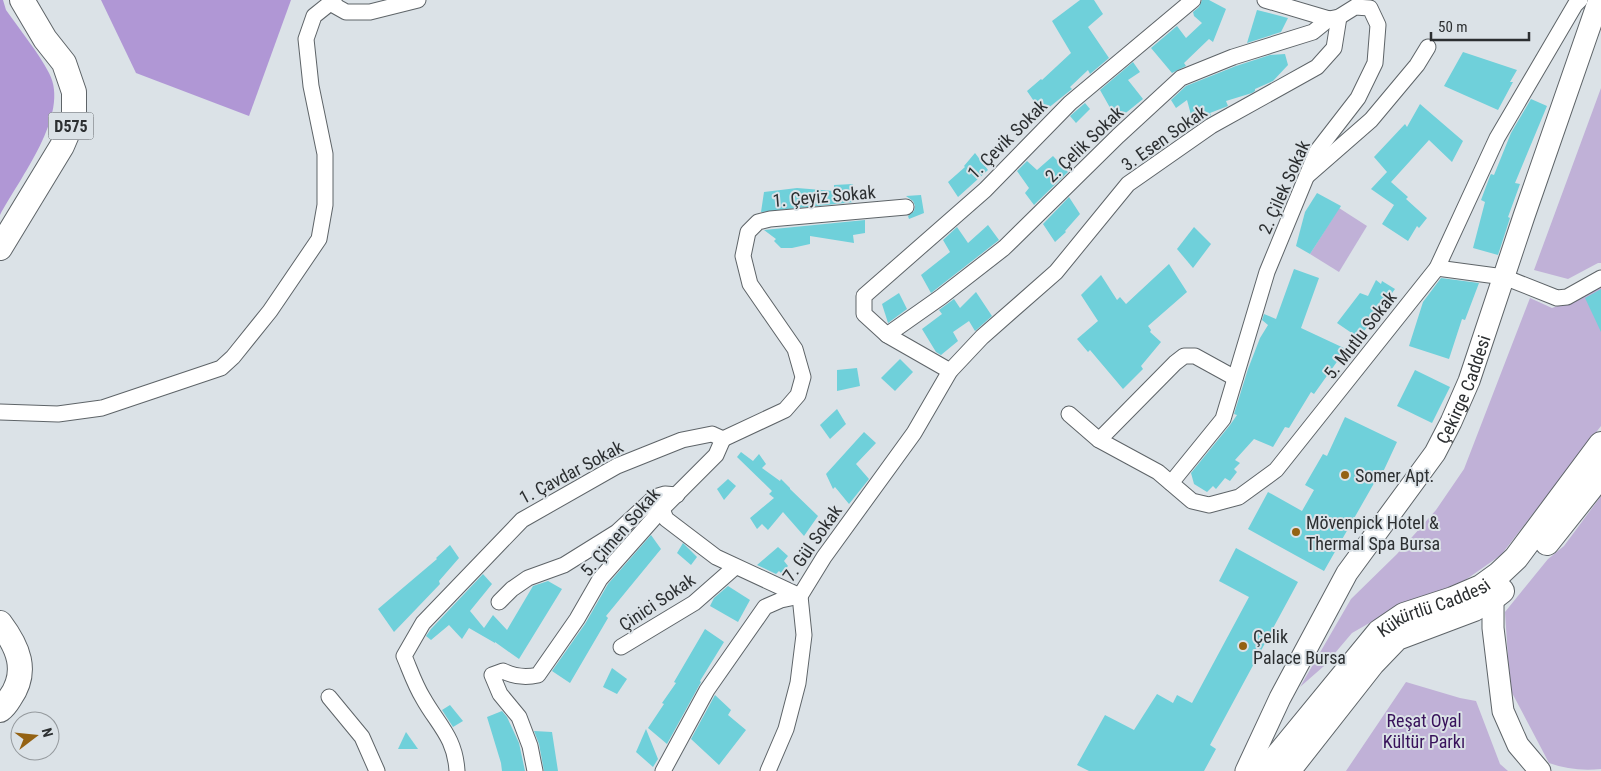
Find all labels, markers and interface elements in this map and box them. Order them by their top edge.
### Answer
scale bar [1431,10,1528,42]
text: 50 m [1438,18,1468,36]
street label: 1. Çevik Sokak [963,95,1051,183]
street label: 3. Esen Sokak [1117,101,1211,175]
street label: 2. Çelik Sokak [1041,102,1127,186]
road number: D575 [48,112,94,140]
street label: 2. Çilek Sokak [1254,137,1314,237]
street label: 1. Çeyiz Sokak [772,181,876,211]
street label: 5. Mutlu Sokak [1319,287,1401,383]
street label: Çekirge Caddesi [1431,332,1494,447]
street label: 1. Çavdar Sokak [516,436,626,508]
place label: Somer Apt. [1355,465,1434,486]
marker: Somer Apt. [1339,469,1351,481]
street label: 5. Çimen Sokak [576,484,664,580]
street label: 7. Gül Sokak [778,501,846,585]
place label: Mövenpick Hotel & Thermal Spa Bursa [1306,512,1440,554]
marker: Mövenpick Hotel & Thermal Spa Bursa [1290,526,1302,538]
street label: Çinici Sokak [615,569,699,635]
street label: Kükürtlü Caddesi [1373,574,1494,641]
place label: Çelik Palace Bursa [1253,626,1346,668]
marker: Çelik Palace Bursa [1237,640,1249,652]
park label: Reşat Oyal Kültür Parkı [1383,710,1465,752]
north arrow [10,711,60,761]
text: N [39,726,56,739]

